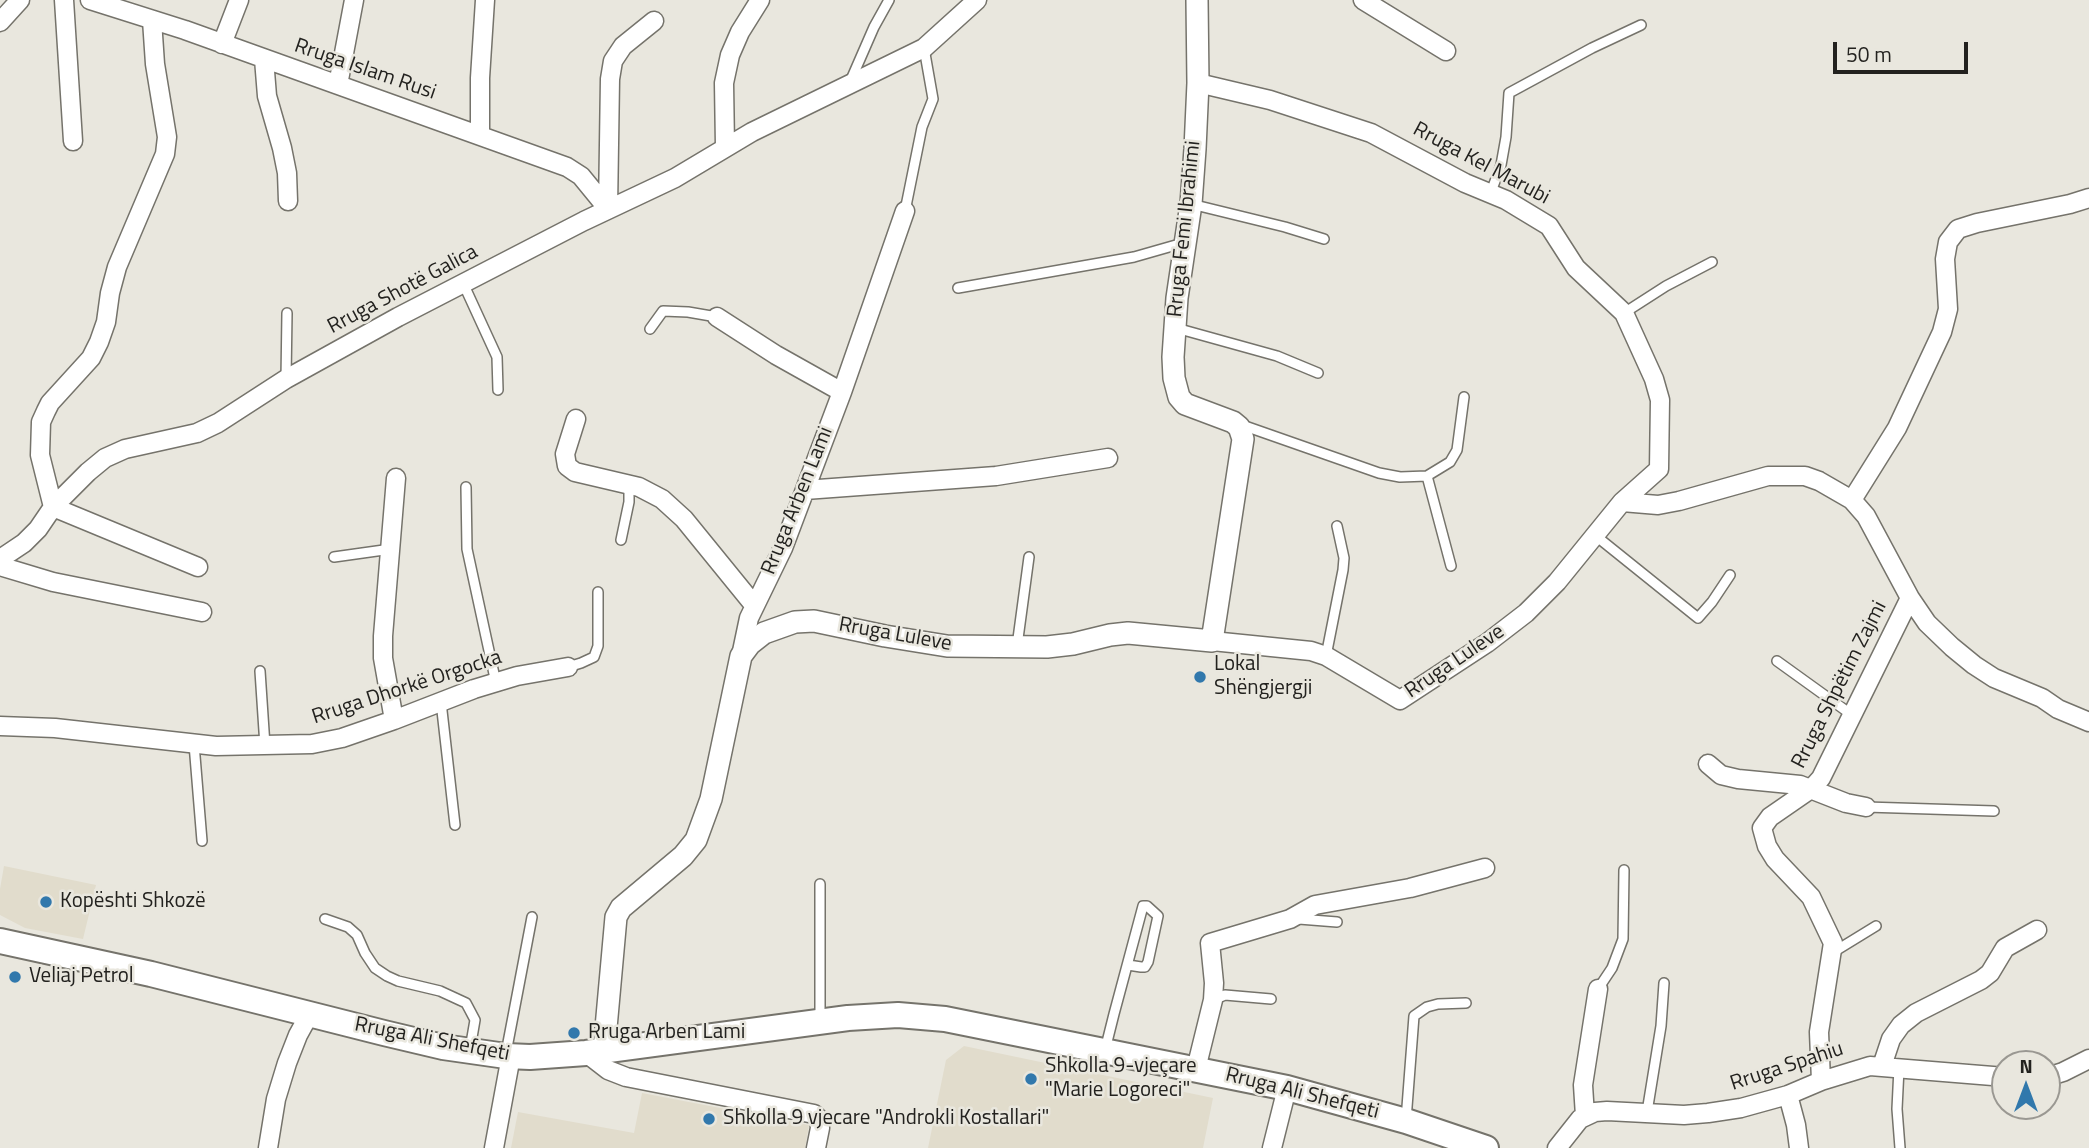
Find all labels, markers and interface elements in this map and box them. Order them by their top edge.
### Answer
scale bar [1837,28,1972,72]
street label: Rruga Islam Rusi [291,34,439,106]
text: 50 m [1846,38,1892,70]
street label: Rruga Kel Marubi [1408,117,1554,211]
street label: Rruga Femi Ibrahimi [1163,139,1207,319]
street label: Rruga Shotë Galica [324,240,482,340]
street label: Rruga Arben Lami [757,423,839,579]
street label: Rruga Shpëtim Zajmi [1787,597,1893,773]
street label: Rruga Luleve [837,613,953,657]
street label: Rruga Luleve [1401,620,1509,704]
street label: Rruga Dhorkë Orgocka [309,645,505,731]
place label: Lokal Shëngjergji [1214,652,1312,702]
marker: Lokal Shëngjergji [1192,669,1208,685]
place label: Kopështi Shkozë [60,889,206,915]
marker: Kopështi Shkozë [38,894,54,910]
place label: Veliaj Petrol [29,964,134,990]
marker: Veliaj Petrol [7,969,23,985]
street label: Rruga Ali Shefqeti [352,1013,512,1067]
place label: Rruga Arben Lami [588,1020,745,1046]
marker: Rruga Arben Lami [566,1025,582,1041]
street label: Rruga Spahiu [1727,1037,1847,1097]
north arrow [1991,1050,2061,1120]
text: N [2019,1051,2033,1080]
place label: Shkolla 9-vjeçare "Marie Logoreci" [1045,1054,1197,1104]
street label: Rruga Ali Shefqeti [1223,1063,1381,1125]
marker: Shkolla 9-vjeçare "Marie Logoreci" [1023,1071,1039,1087]
place label: Shkolla 9 vjecare "Androkli Kostallari" [723,1106,1049,1132]
marker: Shkolla 9 vjecare "Androkli Kostallari" [701,1111,717,1127]

